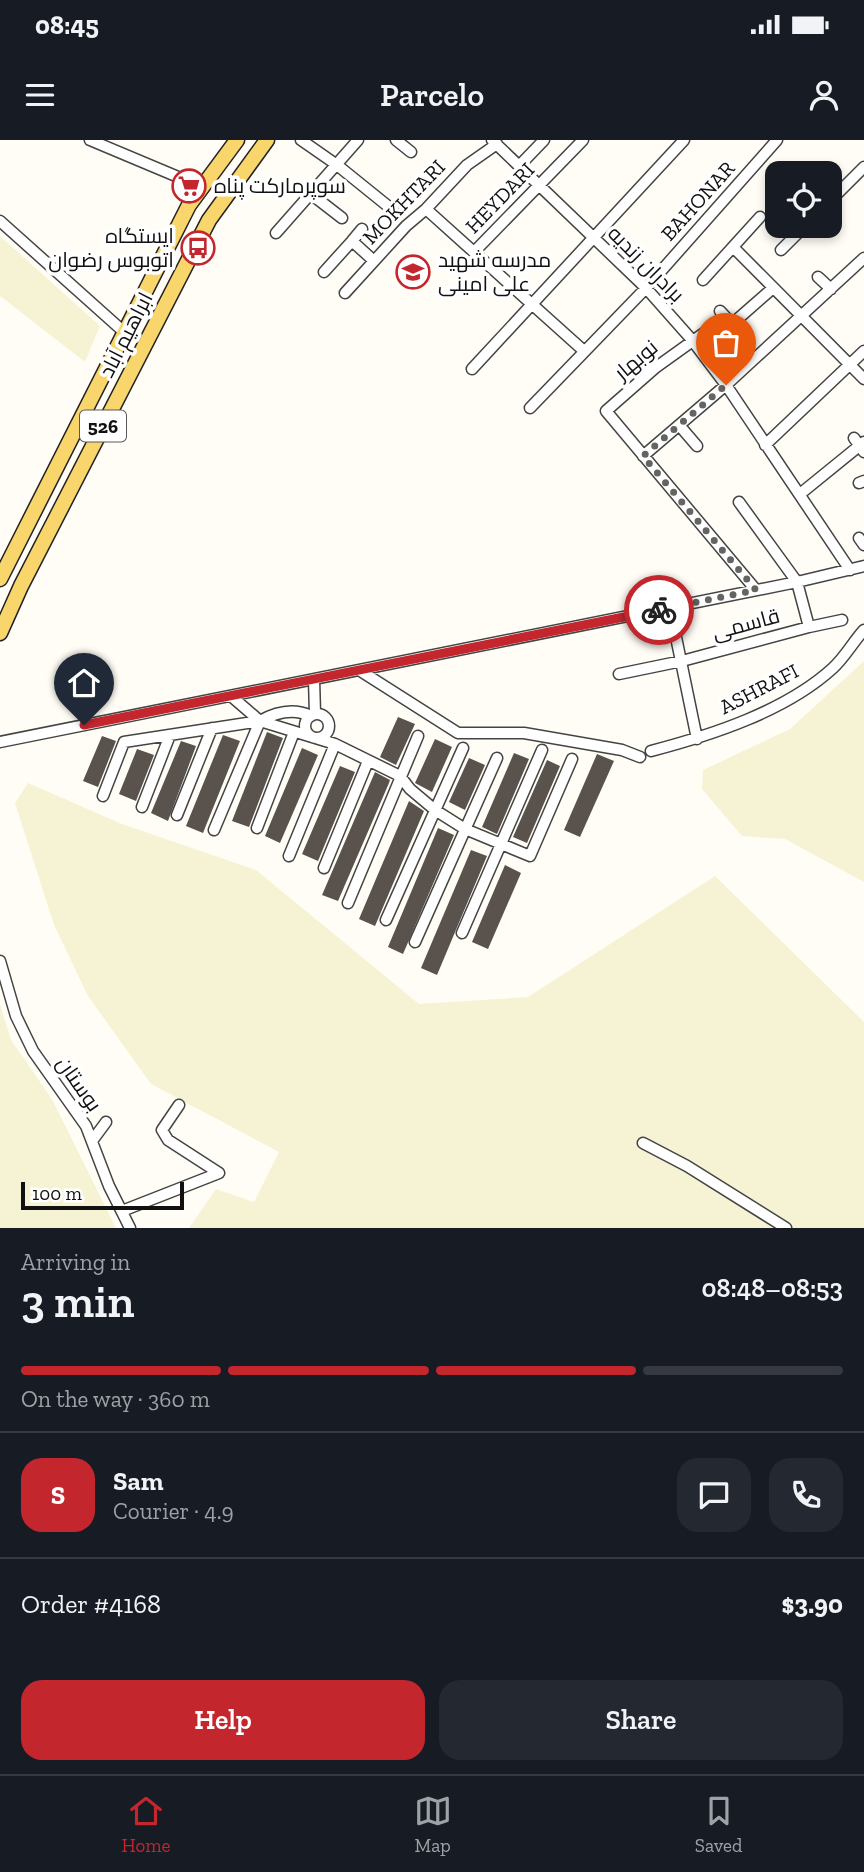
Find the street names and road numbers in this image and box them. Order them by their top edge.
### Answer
street label: MOKHTARI [357,154,450,249]
street label: BAHONAR [655,156,740,246]
street label: HEYDARI [460,157,539,238]
street label: برادران زندیه [602,220,690,308]
street label: ابراهیم آباد [93,288,159,382]
street label: نوبهار [608,334,663,386]
road number: 526 [80,410,126,442]
street label: قاسمی [709,603,783,645]
street label: ASHRAFI [715,658,803,719]
street label: بوستان [51,1051,107,1117]

